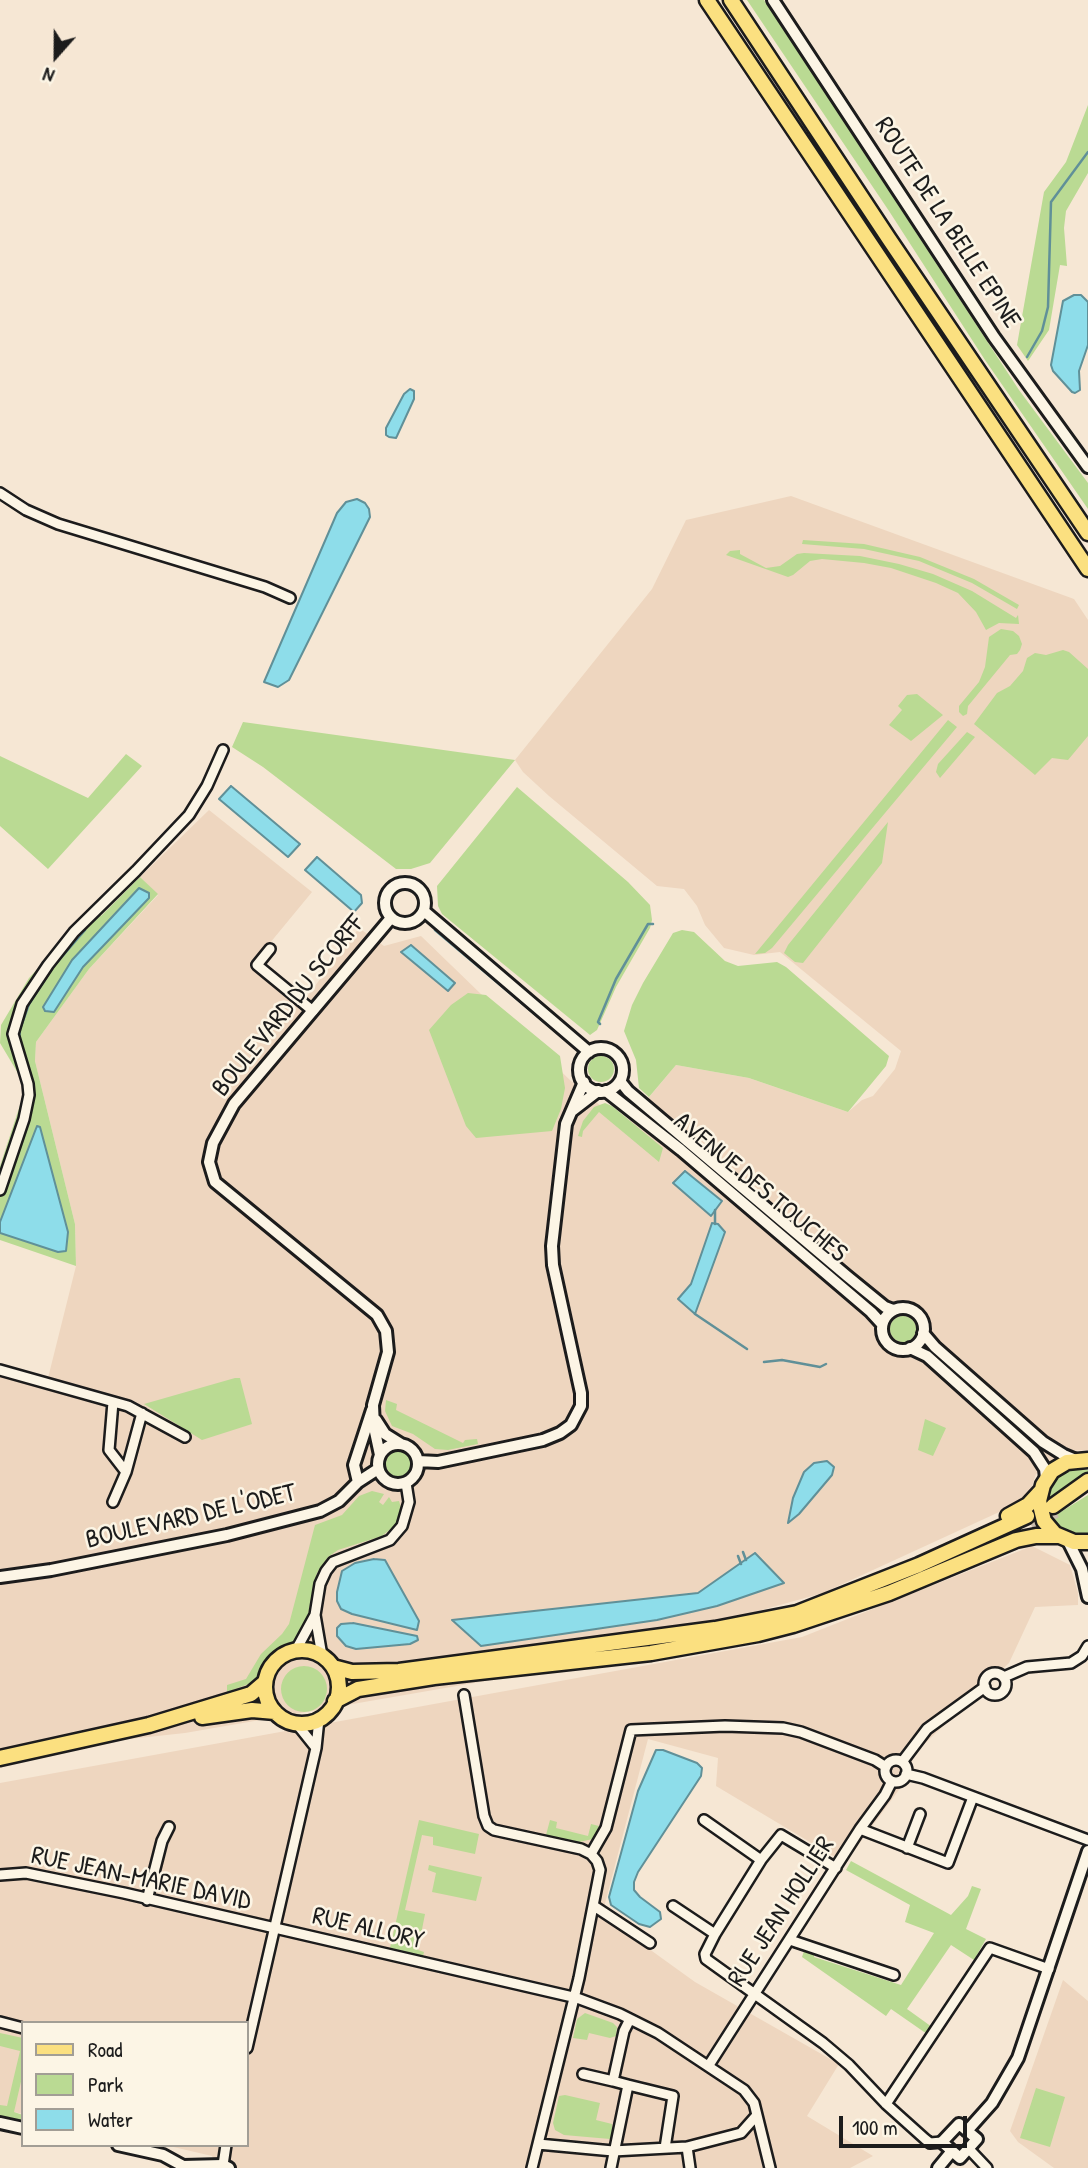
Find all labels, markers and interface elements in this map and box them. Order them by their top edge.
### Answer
north arrow [21,21,91,91]
text: N [39,62,58,90]
street label: ROUTE DE LA BELLE EPINE [867,112,1027,334]
street label: BOULEVARD DU SCORFF [206,909,372,1103]
street label: AVENUE DES TOUCHES [667,1106,853,1270]
street label: BOULEVARD DE L'ODET [83,1478,299,1556]
street label: RUE JEAN HOLLIER [722,1831,842,1993]
street label: RUE JEAN-MARIE DAVID [29,1841,253,1917]
street label: RUE ALLORY [309,1901,427,1957]
legend [21,2021,248,2147]
text: Road [88,2035,122,2064]
text: Park [88,2070,123,2099]
scale bar [843,2102,971,2146]
text: Water [88,2105,133,2134]
text: 100 m [852,2113,898,2142]

